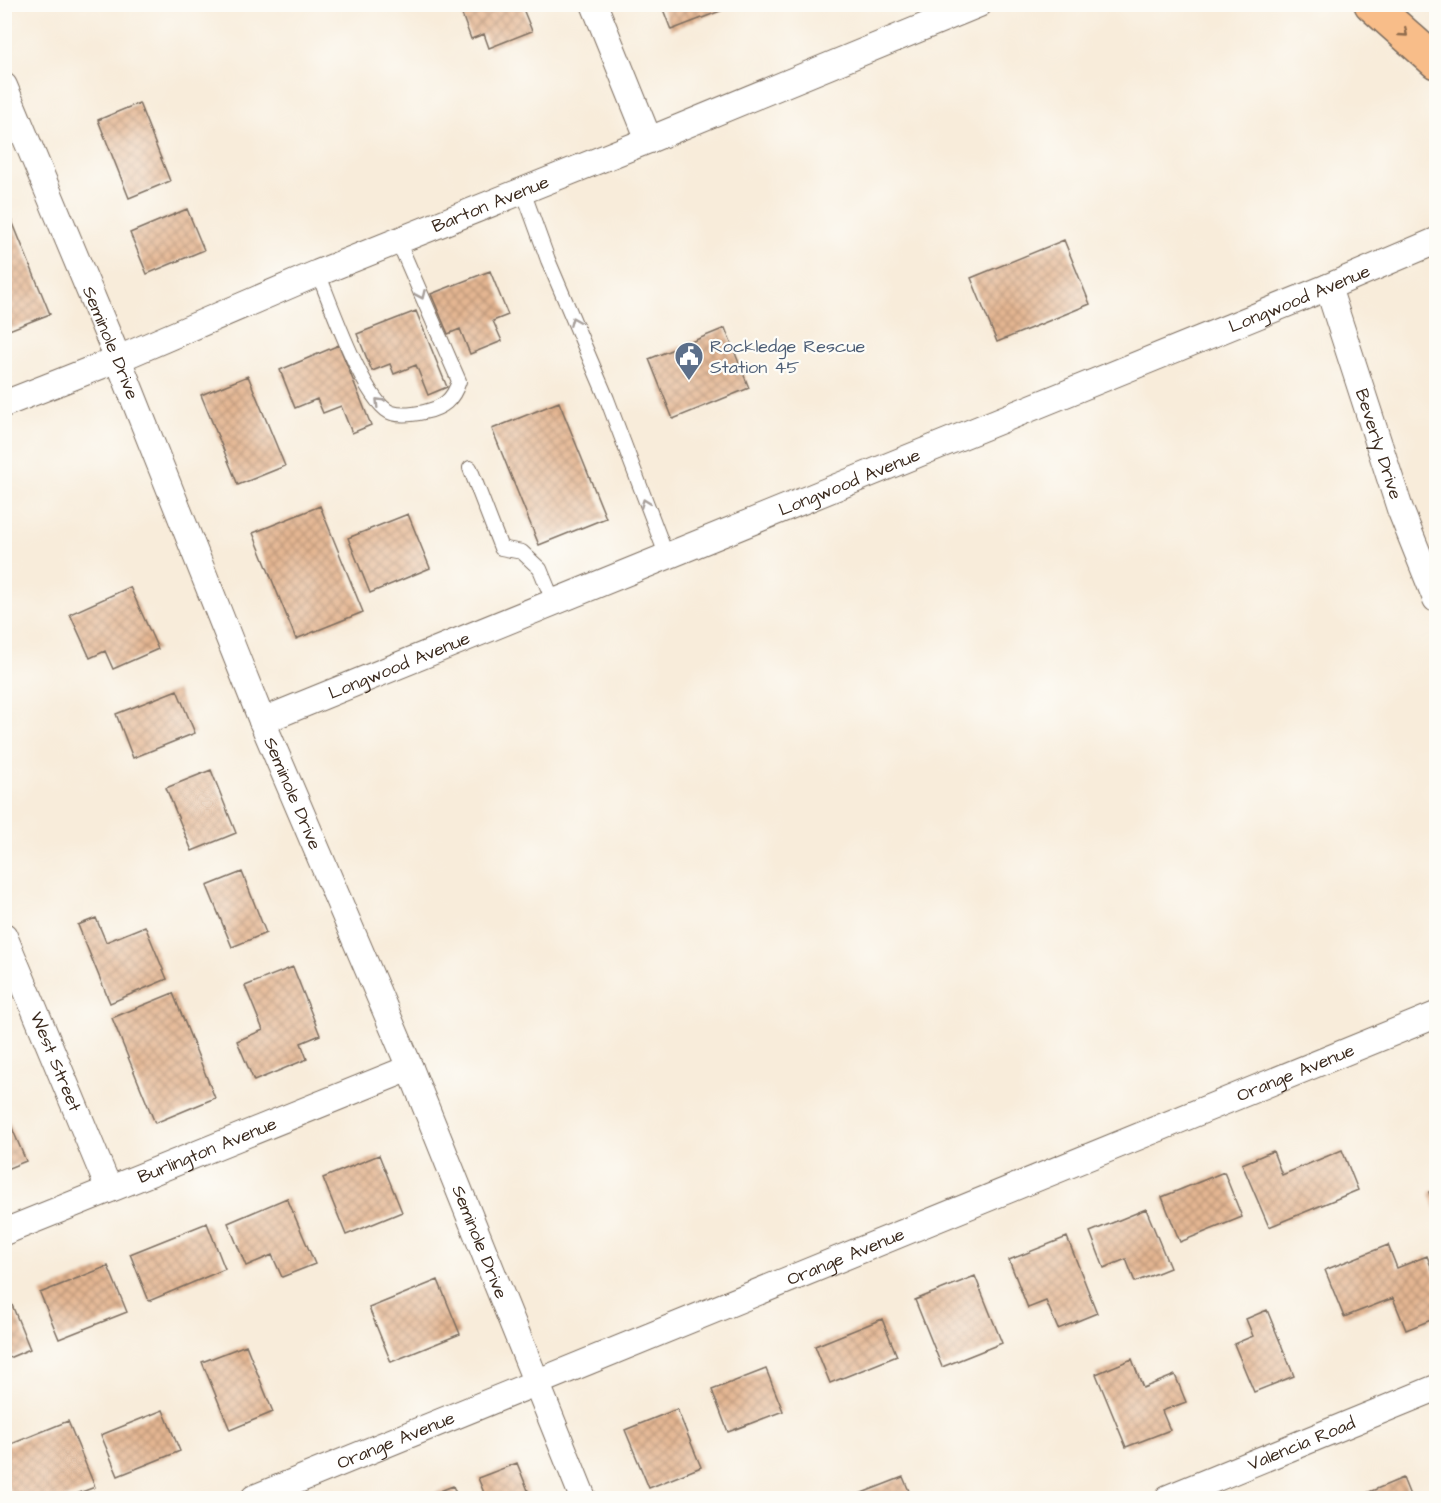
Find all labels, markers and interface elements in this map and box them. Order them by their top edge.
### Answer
one-way arrow [1397,26,1408,37]
street label: Barton Avenue [428,169,553,239]
street label: Longwood Avenue [1225,258,1374,339]
street label: Seminole Drive [76,282,145,403]
one-way arrow [414,288,426,299]
one-way arrow [569,316,581,327]
place label: Rockledge Rescue Station 45 [710,334,866,380]
public building icon: Rockledge Rescue Station 45 [673,340,705,382]
street label: Beverly Drive [1349,386,1408,503]
one-way arrow [375,399,386,410]
street label: Longwood Avenue [775,442,924,522]
one-way arrow [640,498,652,509]
street label: Longwood Avenue [325,626,474,706]
street label: Seminole Drive [257,733,328,854]
street label: West Street [24,1008,88,1116]
street label: Orange Avenue [1233,1038,1358,1108]
street label: Burlington Avenue [134,1111,281,1190]
street label: Seminole Drive [445,1181,514,1303]
street label: Orange Avenue [783,1221,908,1292]
street label: Orange Avenue [333,1405,459,1476]
street label: Valencia Road [1244,1411,1359,1477]

